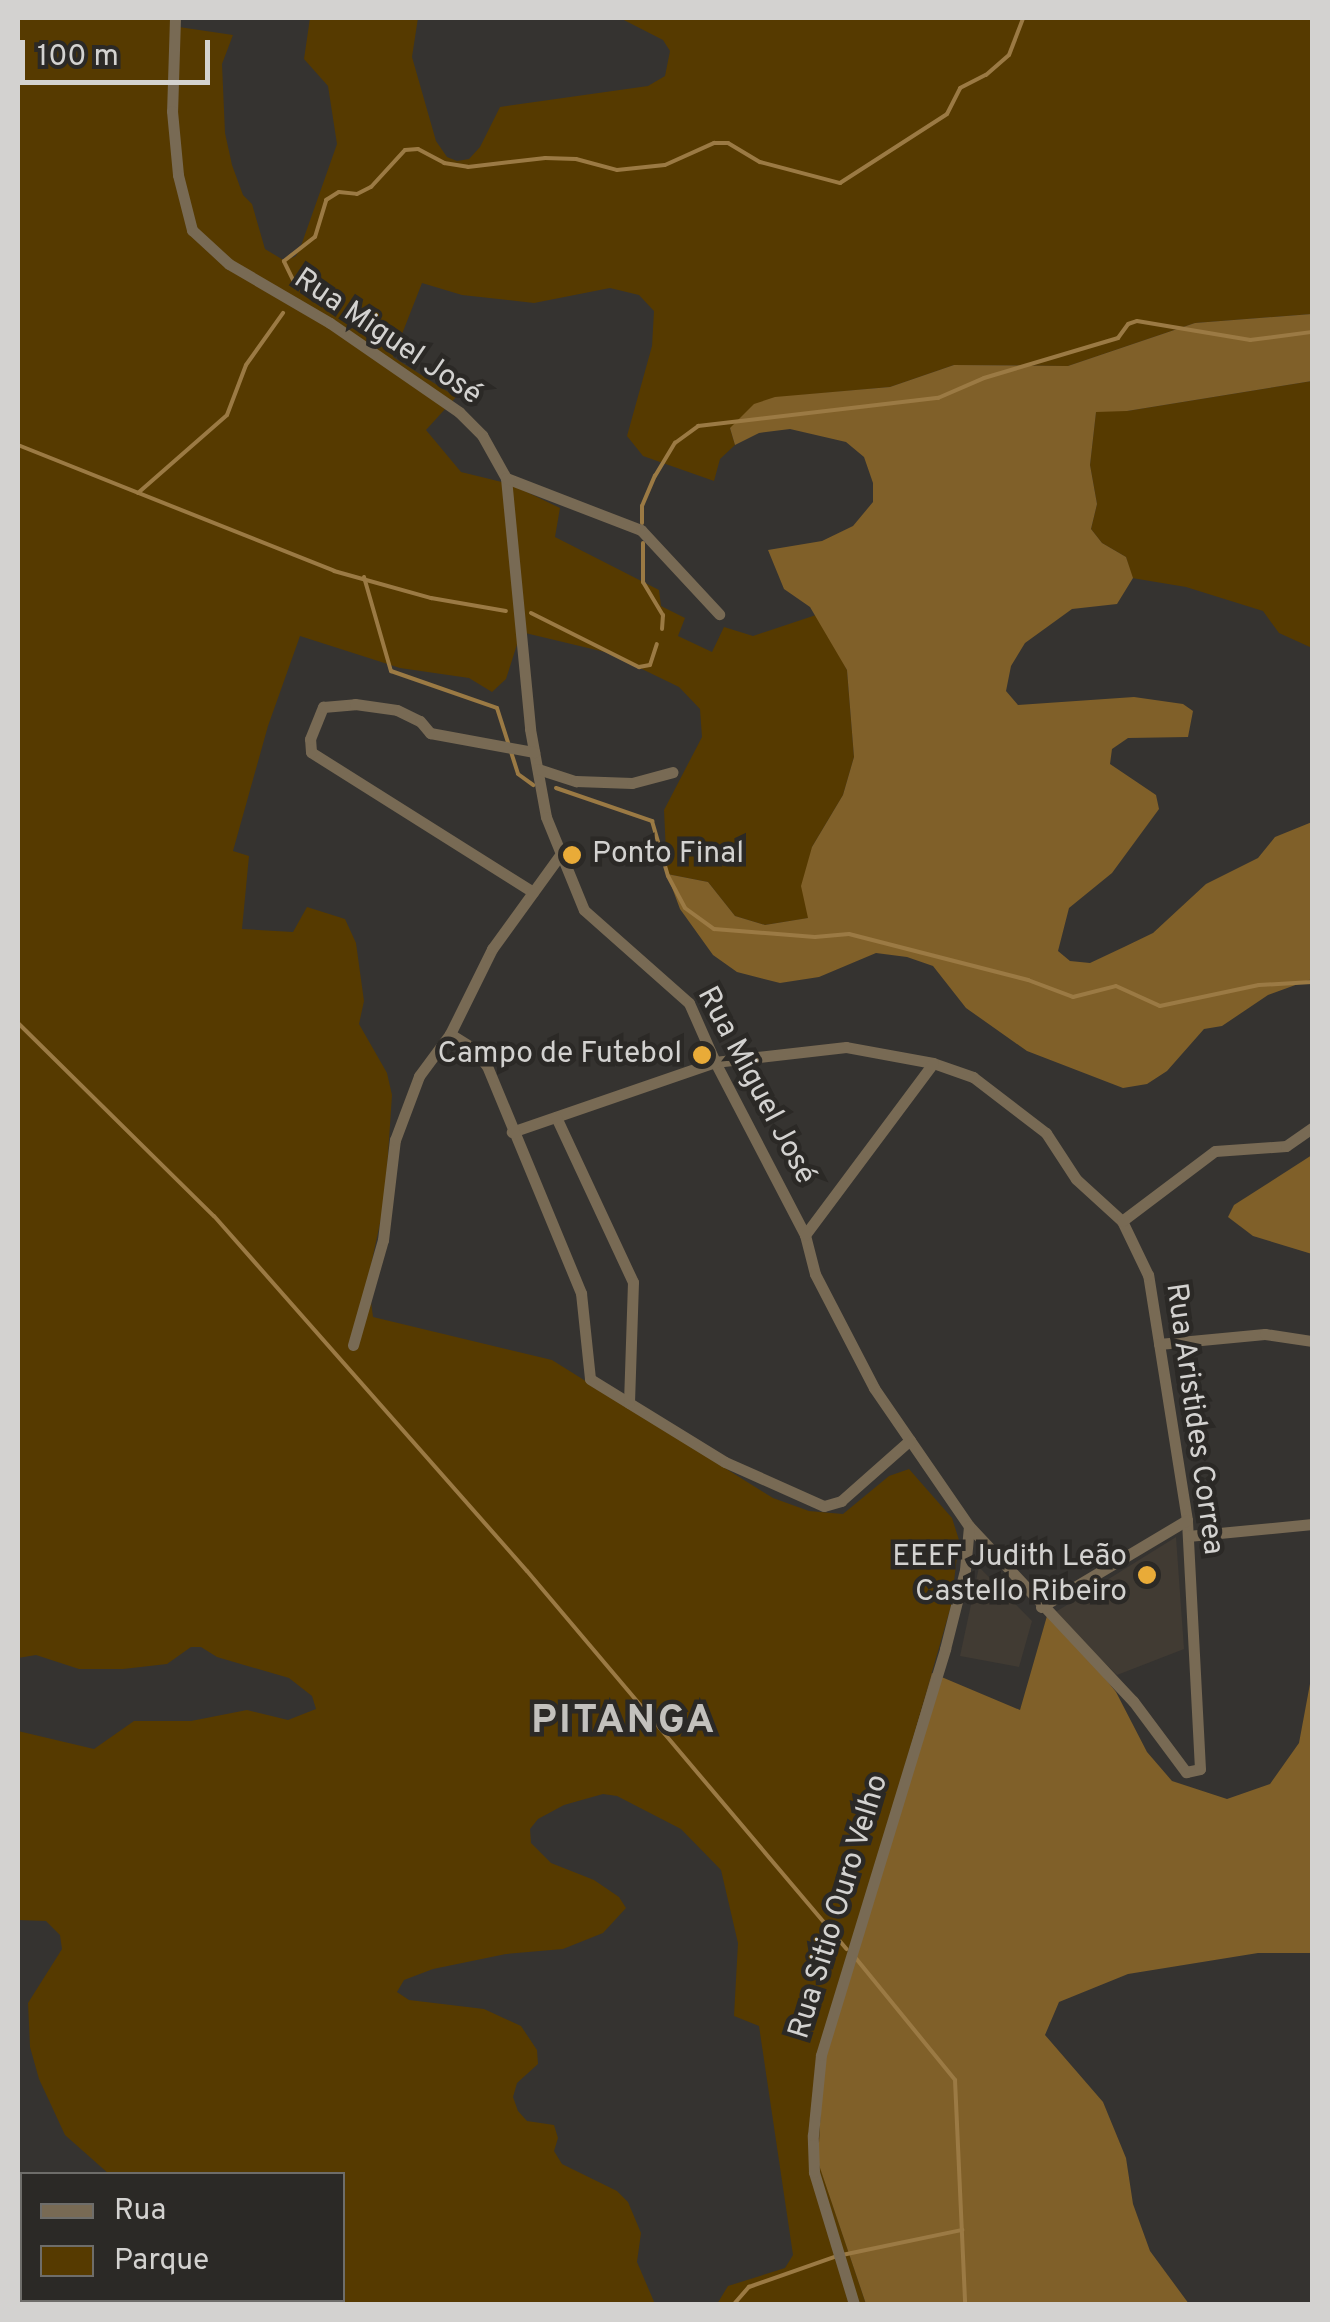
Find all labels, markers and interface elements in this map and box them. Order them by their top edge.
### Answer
scale bar [25,20,215,82]
text: 100 m [37,39,119,76]
street label: Rua Miguel José [286,262,488,414]
place label: Ponto Final [592,837,744,873]
marker: Ponto Final [561,844,583,866]
street label: Rua Miguel José [688,981,822,1191]
place label: Campo de Futebol [438,1037,682,1073]
marker: Campo de Futebol [691,1044,713,1066]
street label: Rua Aristides Correa [1156,1280,1230,1558]
place label: EEEF Judith Leão Castello Ribeiro [892,1540,1127,1610]
marker: EEEF Judith Leão Castello Ribeiro [1136,1564,1158,1586]
district label: PITANGA [531,1698,717,1746]
street label: Rua Sitio Ouro Velho [782,1770,898,2044]
legend [20,2172,345,2302]
text: Rua [114,2193,166,2230]
text: Parque [114,2243,209,2280]

